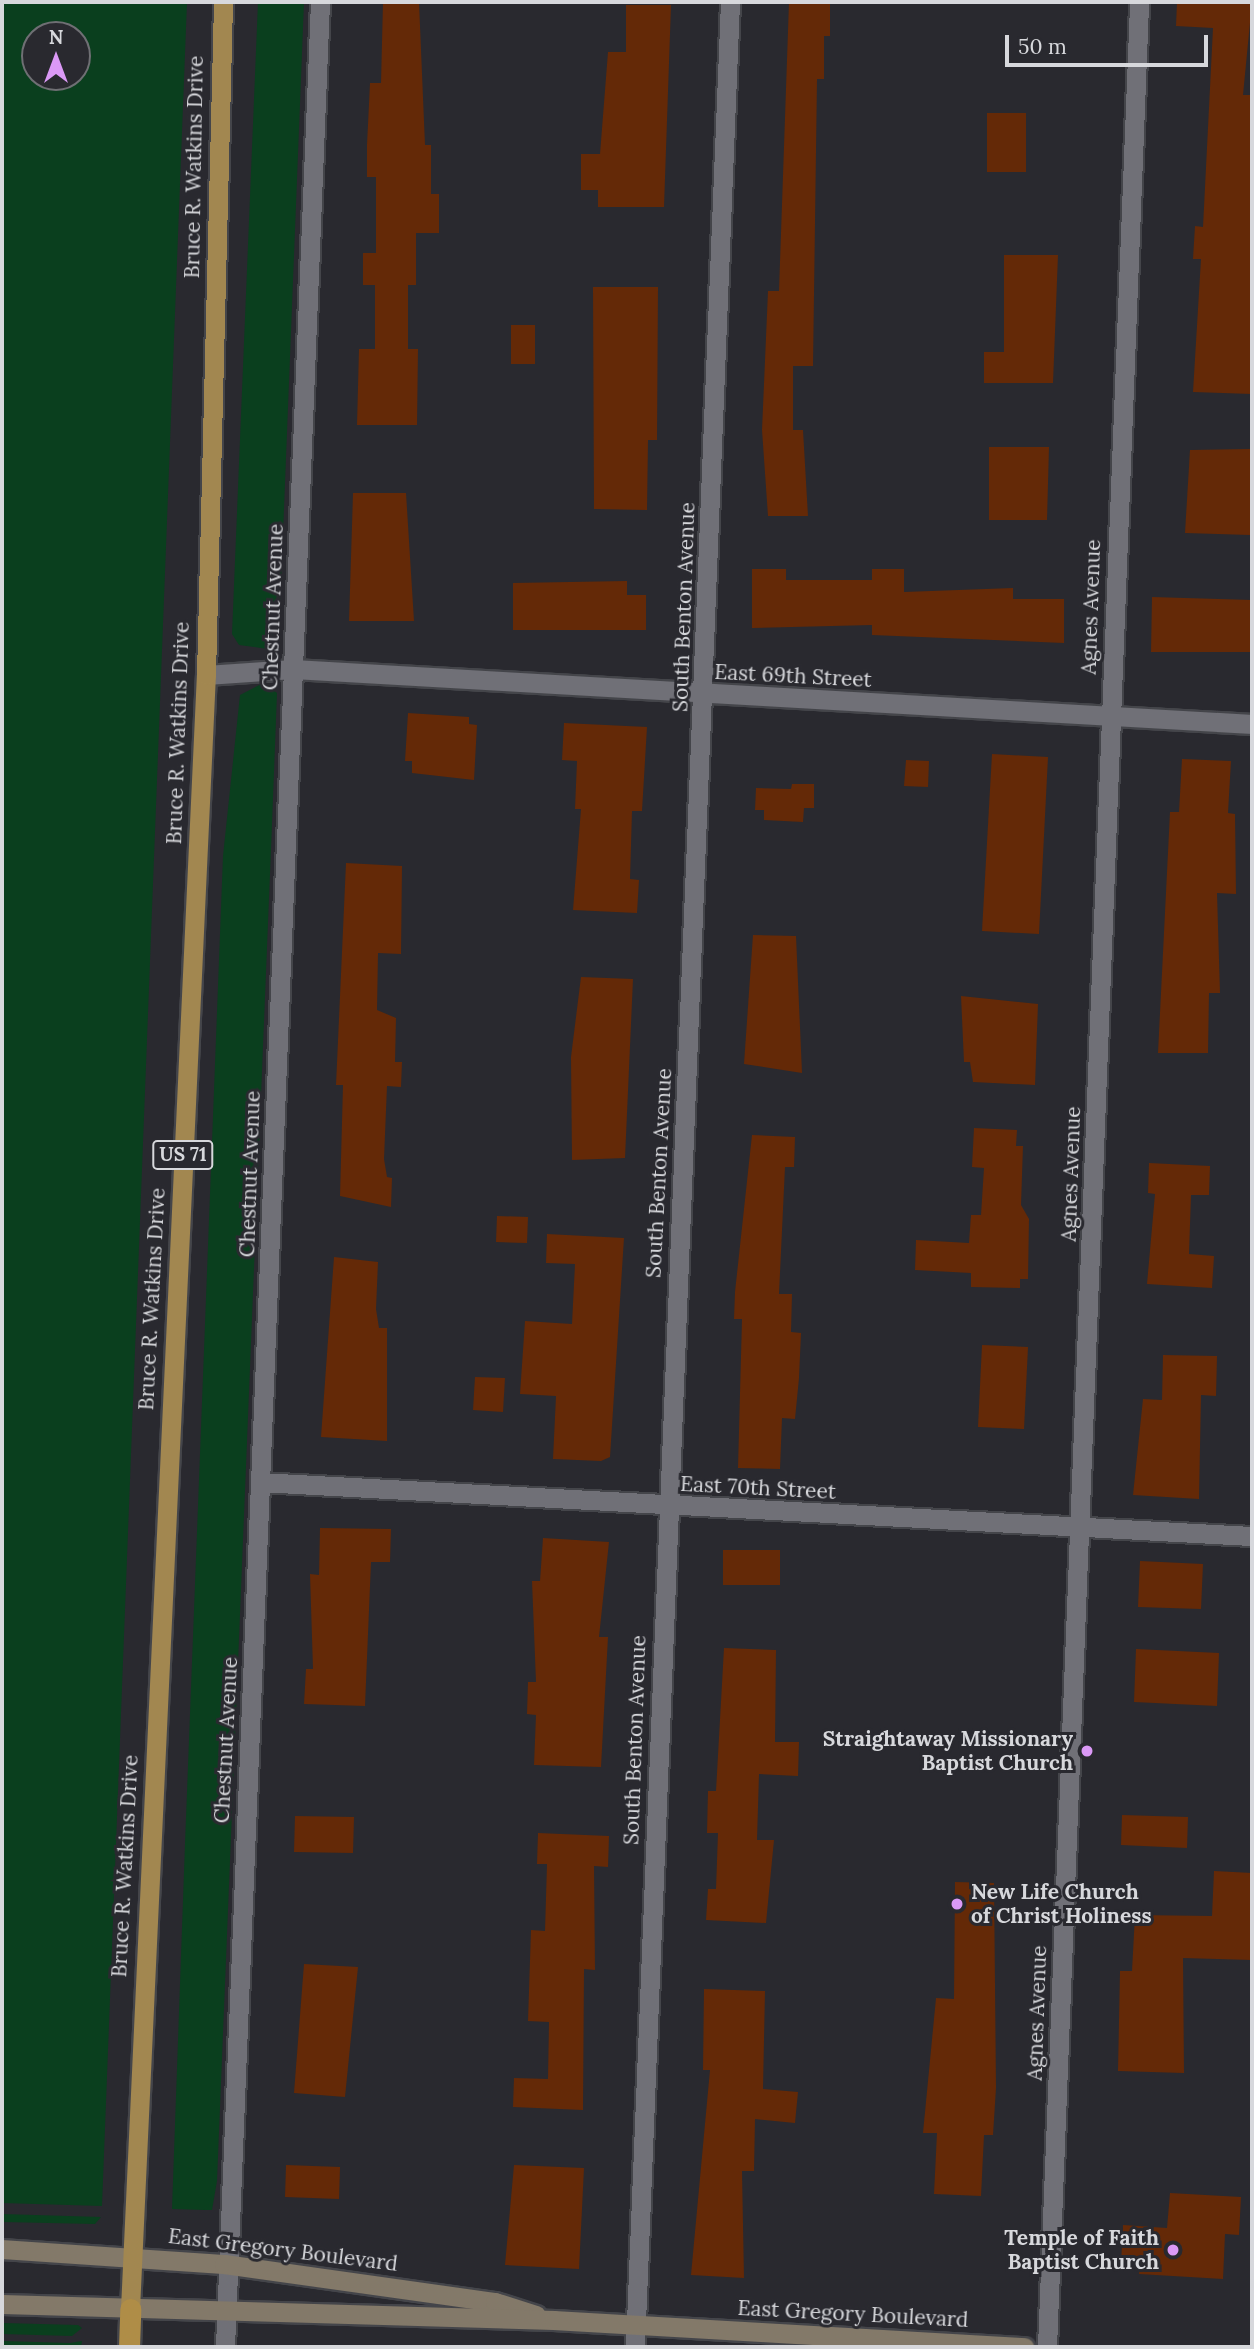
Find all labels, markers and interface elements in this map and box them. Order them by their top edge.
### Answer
north arrow [21,21,91,91]
scale bar [1009,21,1212,65]
text: N [49,25,63,49]
text: 50 m [1018,33,1067,60]
street label: Bruce R. Watkins Drive [179,55,209,279]
street label: South Benton Avenue [668,502,700,712]
street label: Chestnut Avenue [257,523,289,691]
street label: Agnes Avenue [1076,539,1106,675]
street label: Bruce R. Watkins Drive [162,621,194,845]
street label: East 69th Street [714,659,872,693]
street label: South Benton Avenue [641,1068,677,1278]
street label: Chestnut Avenue [234,1090,266,1258]
street label: Agnes Avenue [1056,1106,1086,1242]
road number: US 71 [152,1140,214,1170]
street label: Bruce R. Watkins Drive [134,1187,170,1411]
street label: East 70th Street [680,1471,836,1505]
street label: South Benton Avenue [619,1635,651,1845]
street label: Chestnut Avenue [209,1656,243,1824]
place label: Straightaway Missionary Baptist Church [823,1726,1073,1776]
marker: Straightaway Missionary Baptist Church [1079,1743,1095,1759]
street label: Bruce R. Watkins Drive [107,1754,143,1978]
place label: New Life Church of Christ Holiness [971,1879,1152,1929]
marker: New Life Church of Christ Holiness [949,1896,965,1912]
street label: Agnes Avenue [1022,1945,1052,2081]
street label: East Gregory Boulevard [167,2223,399,2277]
place label: Temple of Faith Baptist Church [1004,2225,1159,2275]
marker: Temple of Faith Baptist Church [1165,2242,1181,2258]
street label: East Gregory Boulevard [737,2295,969,2333]

